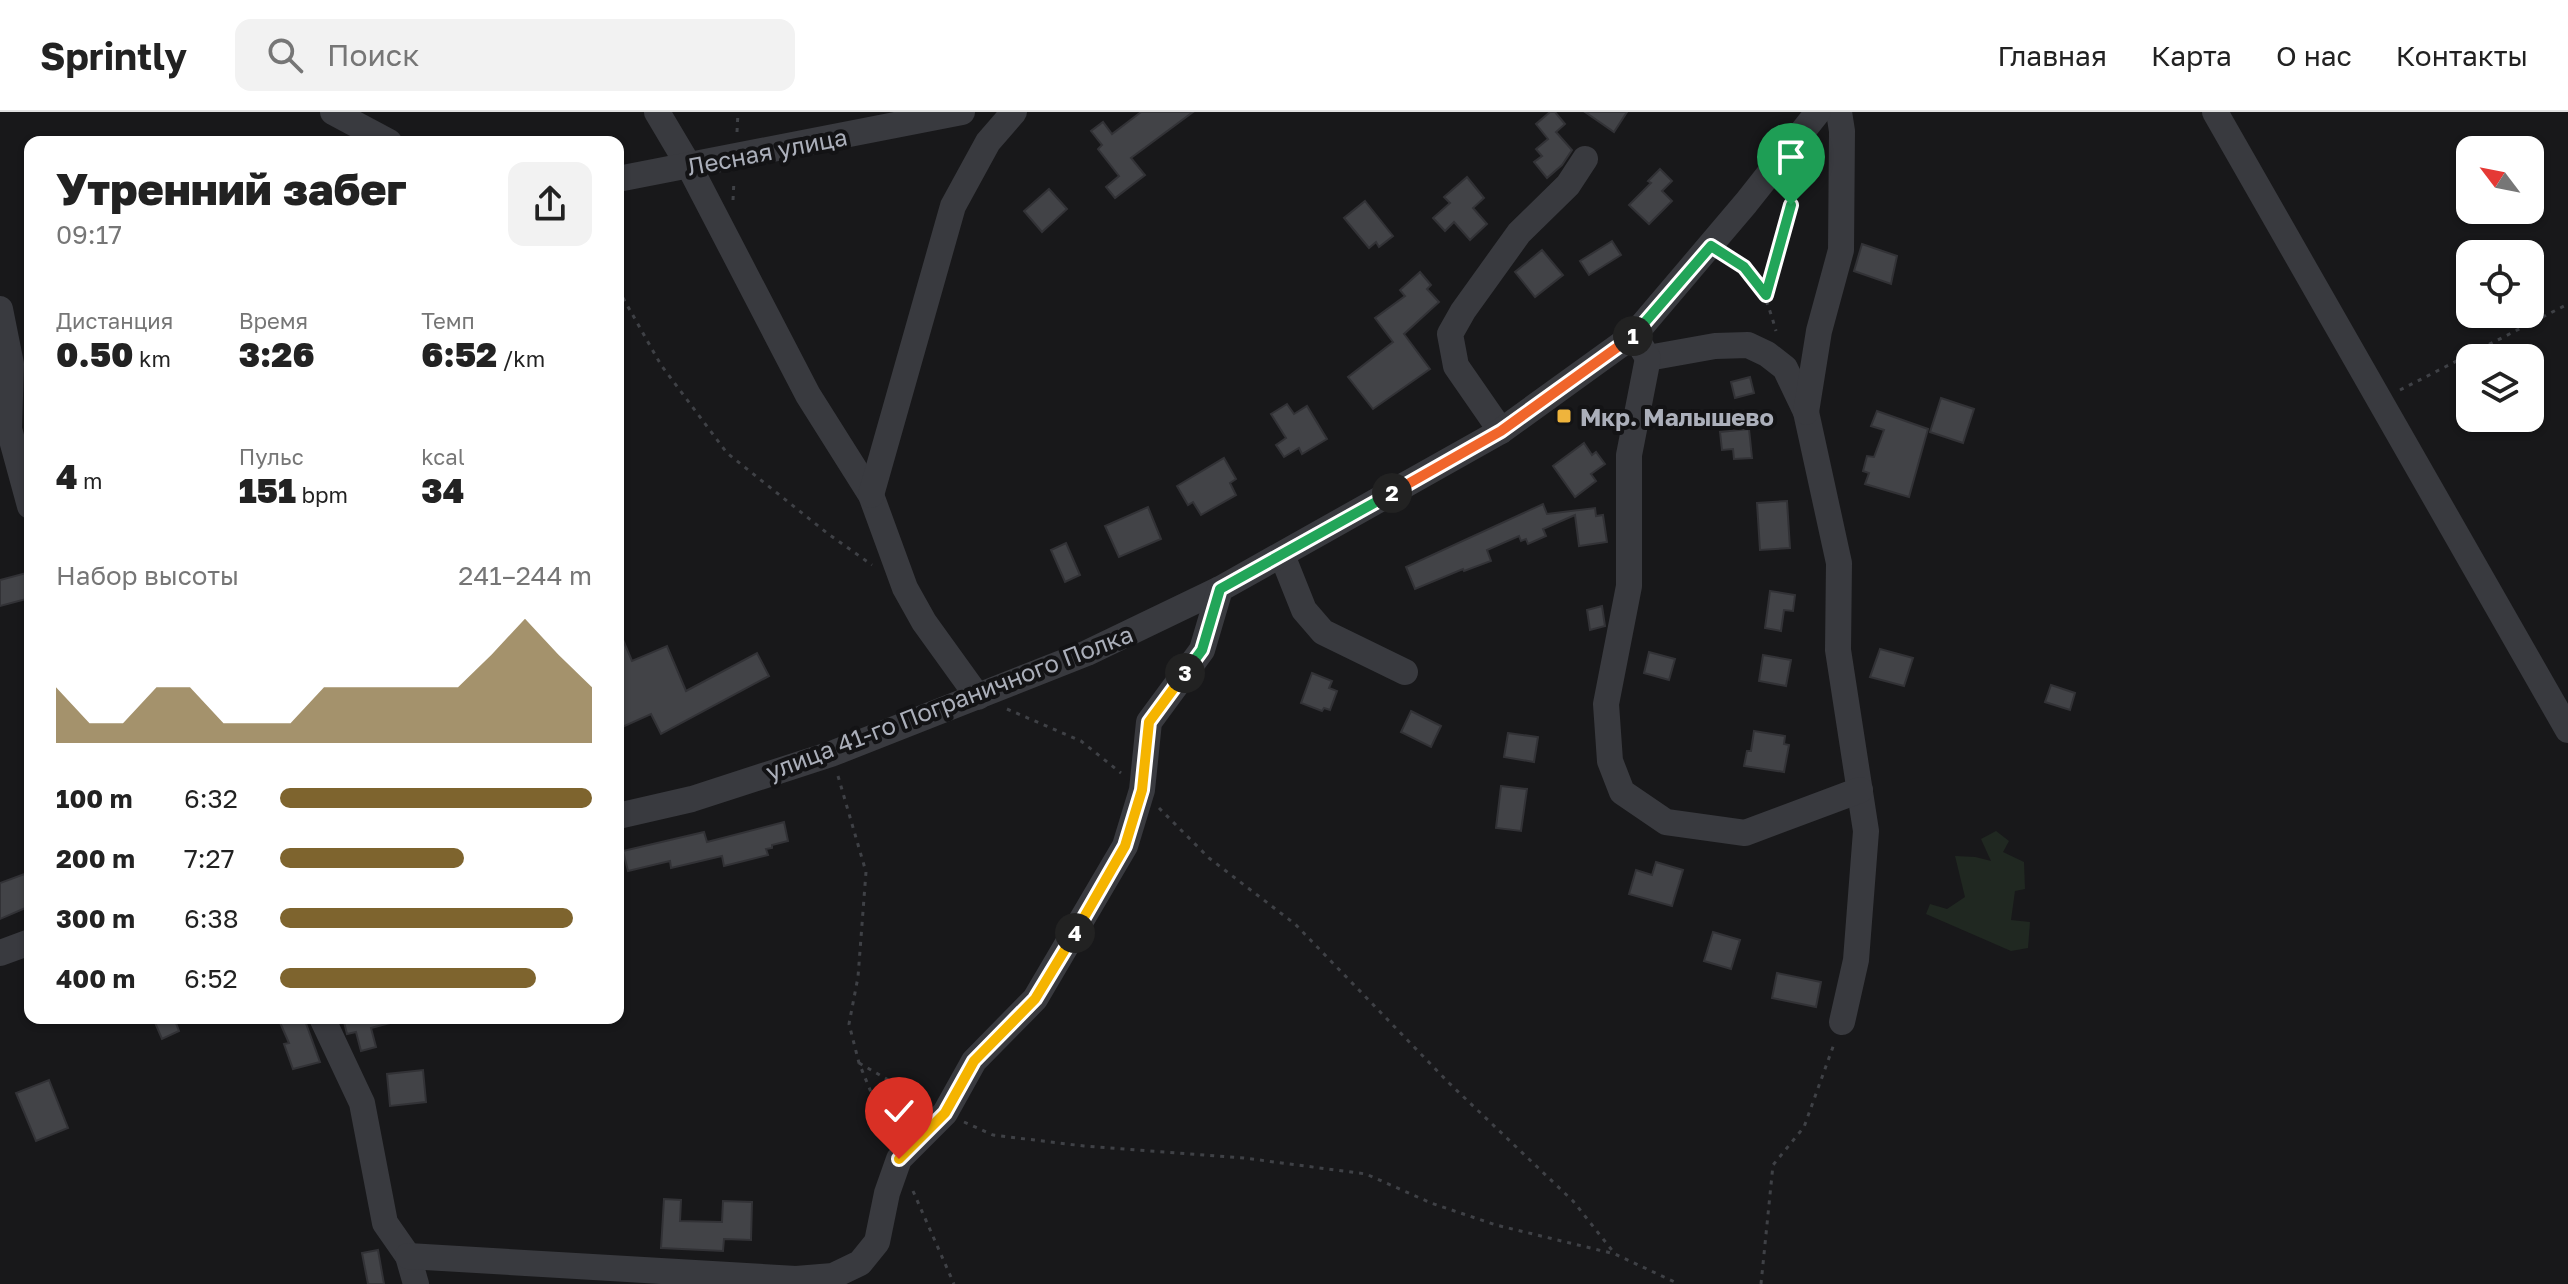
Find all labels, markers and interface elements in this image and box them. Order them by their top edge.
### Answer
search box [235,19,795,91]
text: Sprintly [40,33,187,78]
icon: search [263,33,307,77]
text: Поиск [327,37,419,73]
text: Главная [1997,39,2107,72]
text: Карта [2151,39,2232,72]
text: О нас [2276,39,2352,72]
text: Контакты [2396,39,2528,72]
street label: Лесная улица [685,121,849,181]
pin [1757,123,1825,205]
icon: arrive [1769,135,1813,179]
north arrow [2456,136,2544,224]
map controls [2456,136,2544,432]
text: Утренний забег [56,162,407,215]
button: share [508,162,592,246]
text: 09:17 [56,219,122,250]
button: locate [2456,240,2544,328]
text: Дистанция [56,307,173,334]
text: Время [239,307,308,334]
text: Темп [421,307,475,334]
pin: 1 [1613,316,1653,356]
text: 1 [1627,322,1639,349]
text: 0.50 [56,334,134,374]
text: 3:26 [239,334,314,374]
text: 6:52 [421,334,497,374]
button: layers [2456,344,2544,432]
text: km [134,345,171,372]
text: /km [497,345,545,372]
place label: Мкр. Малышево [1580,402,1774,431]
marker: Мкр. Малышево [1555,407,1573,425]
text: Пульс [239,443,304,470]
text: kcal [421,443,465,470]
text: 4 [56,456,78,496]
text: m [78,467,103,494]
text: 151 [239,470,296,510]
text: 34 [421,470,464,510]
pin: 2 [1372,473,1412,513]
text: 2 [1385,479,1399,506]
text: bpm [296,481,348,508]
text: Набор высоты [56,560,239,591]
text: 241–244 m [458,560,592,591]
street label: улица 41-го Пограничного Полка [761,618,1137,786]
pin: 3 [1165,653,1205,693]
text: 3 [1178,659,1192,686]
text: 100 m [56,783,132,814]
text: 6:32 [184,783,238,814]
text: 200 m [56,843,135,874]
text: 7:27 [184,843,234,874]
text: 300 m [56,903,135,934]
text: 6:38 [184,903,239,934]
pin: 4 [1055,913,1095,953]
text: 4 [1068,919,1082,946]
text: 400 m [56,963,135,994]
text: 6:52 [184,963,238,994]
pin [865,1077,933,1159]
icon: check [877,1089,921,1133]

